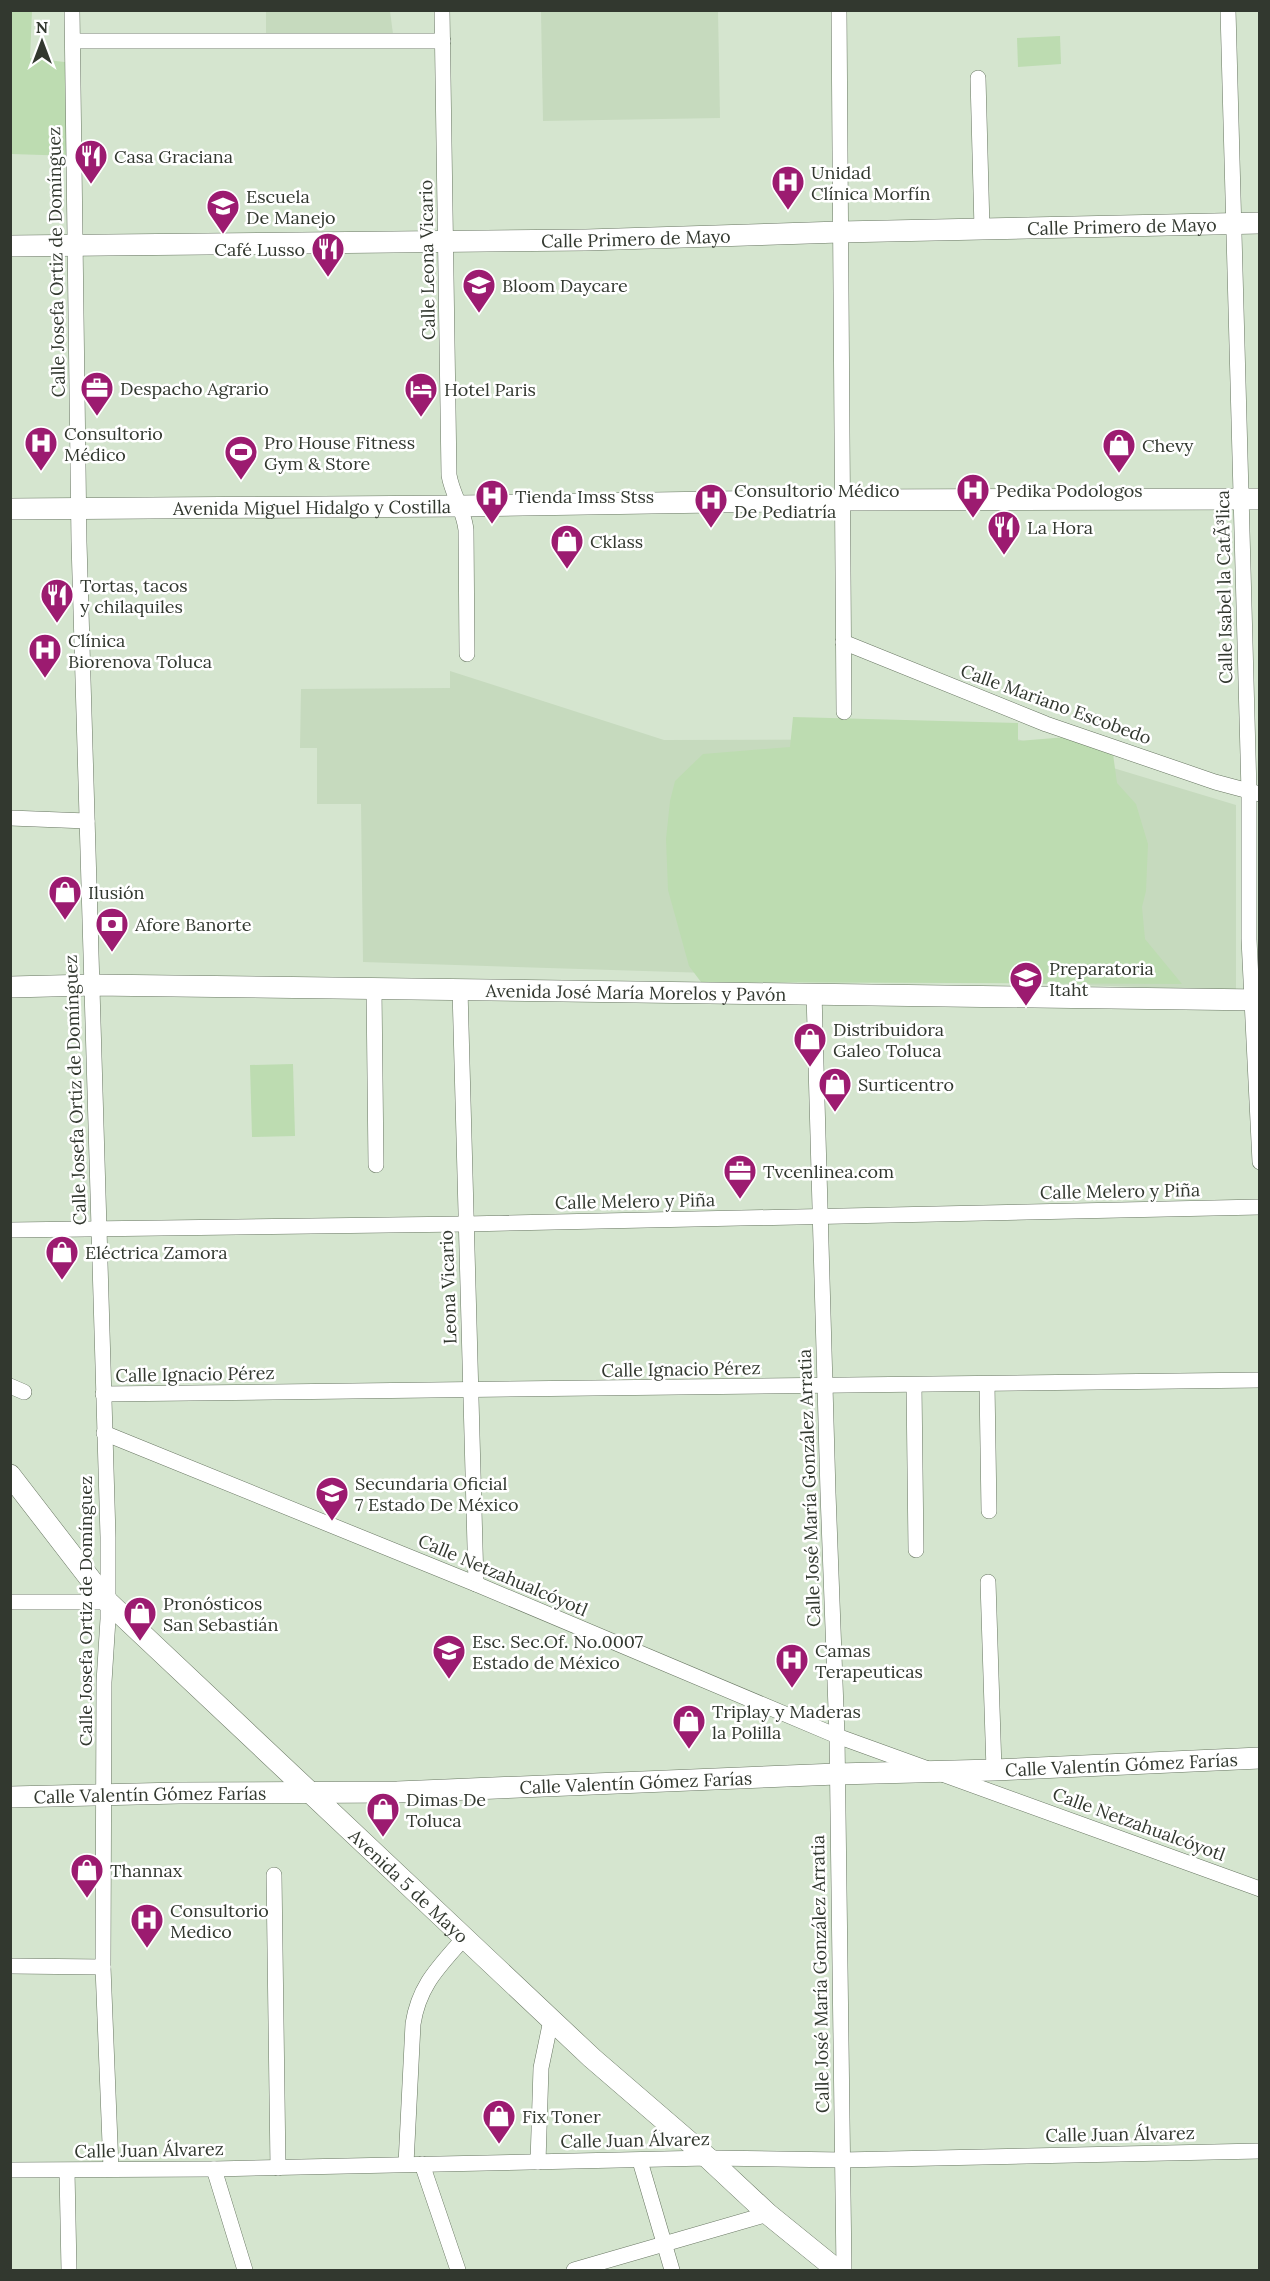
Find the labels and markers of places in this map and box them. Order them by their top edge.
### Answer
restaurant icon: Casa Graciana [73,138,109,185]
place label: Casa Graciana [114,145,233,168]
place label: Unidad Clínica Morfín [811,161,931,205]
hospital icon: Unidad Clínica Morfín [770,164,806,211]
place label: Escuela De Manejo [246,185,336,229]
school or university icon: Escuela De Manejo [205,188,241,235]
restaurant icon: Café Lusso [310,231,346,278]
place label: Café Lusso [214,238,305,261]
school or university icon: Bloom Daycare [461,267,497,314]
place label: Bloom Daycare [502,274,628,297]
office icon: Despacho Agrario [79,370,115,417]
hotel icon: Hotel Paris [403,371,439,418]
place label: Despacho Agrario [120,377,269,400]
place label: Hotel Paris [444,378,536,401]
place label: Consultorio Médico [64,422,163,466]
hospital icon: Consultorio Médico [23,425,59,472]
shop icon: Chevy [1101,427,1137,474]
place label: Pro House Fitness Gym & Store [264,431,415,475]
sports icon: Pro House Fitness Gym & Store [223,434,259,481]
place label: Chevy [1142,434,1194,457]
hospital icon: Pedika Podologos [955,472,991,519]
hospital icon: Tienda Imss Stss [474,478,510,525]
place label: Consultorio Médico De Pediatría [734,479,900,523]
place label: Pedika Podologos [996,479,1143,502]
hospital icon: Consultorio Médico De Pediatría [693,482,729,529]
place label: Tienda Imss Stss [515,485,654,508]
restaurant icon: La Hora [986,509,1022,556]
place label: La Hora [1027,516,1093,539]
shop icon: Cklass [549,523,585,570]
place label: Cklass [590,530,643,553]
place label: Tortas, tacos y chilaquiles [80,574,188,618]
restaurant icon: Tortas, tacos y chilaquiles [39,577,75,624]
place label: Clínica Biorenova Toluca [68,629,212,673]
hospital icon: Clínica Biorenova Toluca [27,632,63,679]
shop icon: Ilusión [47,874,83,921]
place label: Ilusión [88,881,145,904]
bank icon: Afore Banorte [94,906,130,953]
place label: Afore Banorte [134,913,252,936]
place label: Preparatoria Itaht [1049,957,1154,1001]
school or university icon: Preparatoria Itaht [1008,960,1044,1007]
place label: Distribuidora Galeo Toluca [833,1018,944,1062]
shop icon: Distribuidora Galeo Toluca [792,1021,828,1068]
shop icon: Surticentro [817,1066,853,1113]
place label: Surticentro [858,1073,954,1096]
office icon: Tvcenlinea.com [722,1153,758,1200]
place label: Tvcenlinea.com [763,1160,894,1183]
shop icon: Eléctrica Zamora [44,1234,80,1281]
place label: Eléctrica Zamora [85,1241,227,1264]
place label: Secundaria Oficial 7 Estado De México [355,1472,518,1516]
school or university icon: Secundaria Oficial 7 Estado De México [314,1475,350,1522]
place label: Pronósticos San Sebastián [163,1592,279,1636]
shop icon: Pronósticos San Sebastián [122,1595,158,1642]
place label: Esc. Sec.Of. No.0007 Estado de México [472,1630,643,1674]
school or university icon: Esc. Sec.Of. No.0007 Estado de México [431,1633,467,1680]
place label: Camas Terapeuticas [815,1639,923,1683]
hospital icon: Camas Terapeuticas [774,1642,810,1689]
place label: Triplay y Maderas la Polilla [712,1700,861,1744]
shop icon: Triplay y Maderas la Polilla [671,1703,707,1750]
place label: Dimas De Toluca [406,1788,486,1832]
shop icon: Dimas De Toluca [365,1791,401,1838]
shop icon: Thannax [69,1852,105,1899]
place label: Thannax [110,1859,183,1882]
place label: Consultorio Medico [170,1899,269,1943]
hospital icon: Consultorio Medico [129,1902,165,1949]
shop icon: Fix Toner [481,2098,517,2145]
place label: Fix Toner [522,2105,601,2128]

